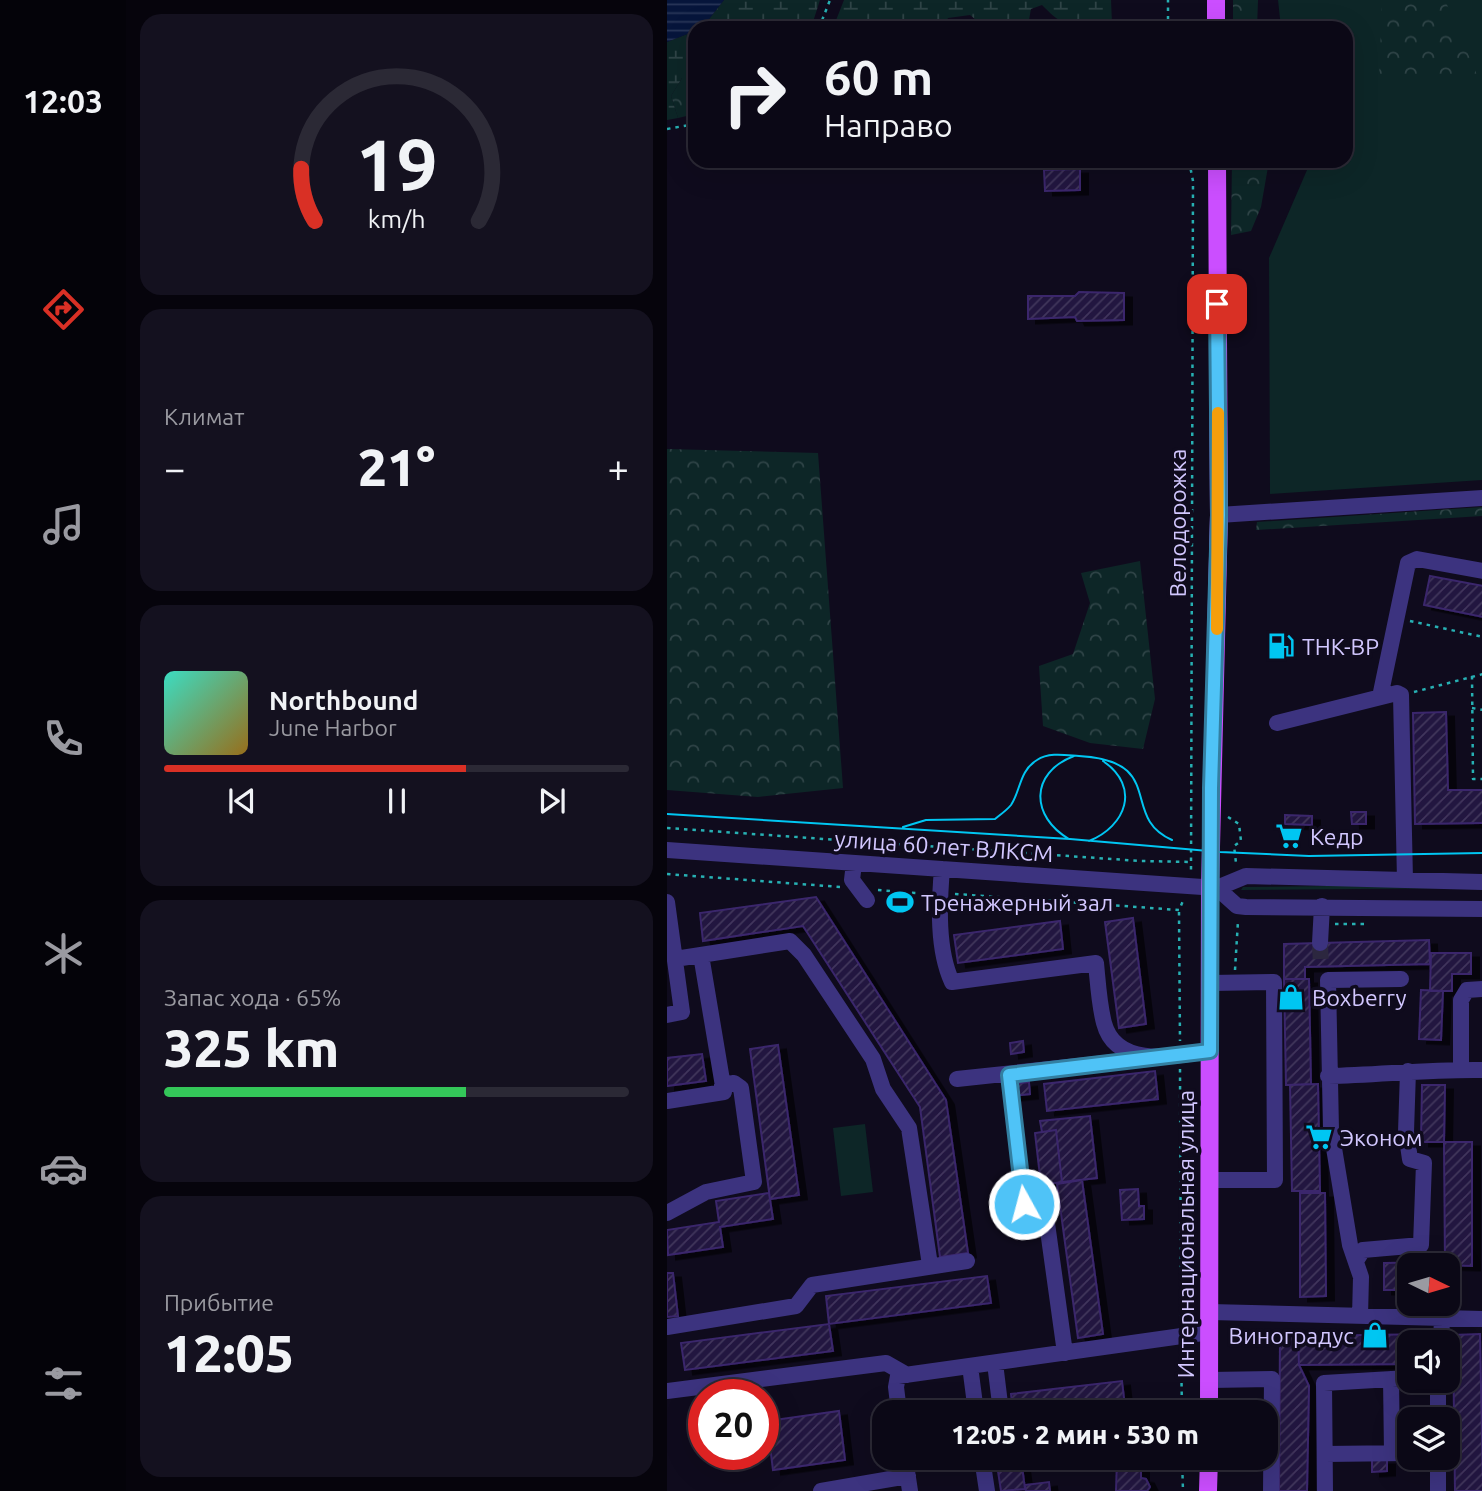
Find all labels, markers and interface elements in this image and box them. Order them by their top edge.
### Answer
icon: right [709,49,800,140]
text: 60 m [824,49,933,104]
text: 12:03 [23,83,103,119]
text: Направо [824,107,953,143]
text: 19 [355,123,438,205]
text: km/h [368,205,425,233]
pin [1187,274,1247,334]
icon: directions [39,285,88,334]
icon: arrive [1198,285,1236,323]
text: Климат [164,404,244,429]
text: 21° [358,438,435,496]
text: − [164,447,185,489]
text: + [608,447,629,489]
street label: Велодорожка [1165,449,1190,597]
icon: music [39,500,88,549]
fuel station icon: ТНК-ВР [1266,631,1296,661]
place label: ТНК-ВР [1302,634,1379,659]
text: Northbound [269,686,418,715]
icon: phone [39,714,88,763]
text: June Harbor [269,715,397,740]
icon: previous [223,782,261,820]
icon: pause [378,782,416,820]
icon: next [533,782,571,820]
supermarket icon: Кедр [1274,821,1304,851]
place label: Кедр [1310,824,1363,849]
street label: улица 60 лет ВЛКСМ [834,826,1054,866]
sports icon: Тренажерный зал [885,887,915,917]
place label: Тренажерный зал [921,890,1113,915]
icon: climate [39,929,88,978]
shop icon: Boxberry [1276,982,1306,1012]
text: Запас хода · 65% [164,985,341,1010]
place label: Boxberry [1312,985,1407,1010]
text: 325 km [164,1019,339,1077]
street label: Интернациональная улица [1173,1090,1198,1378]
supermarket icon: Эконом [1304,1122,1334,1152]
place label: Эконом [1340,1125,1423,1150]
icon: car [39,1144,88,1193]
position arrow [987,1167,1061,1241]
north arrow [1397,1253,1460,1316]
map controls [1397,1253,1460,1470]
text: Прибытие [164,1290,274,1315]
shop icon: Виноградус [1360,1320,1390,1350]
place label: Виноградус [1229,1323,1354,1348]
text: 12:05 [164,1324,294,1382]
button: sound [1397,1330,1460,1393]
icon: filters [39,1359,88,1408]
speed limit sign: 20 [688,1379,779,1470]
button: layers [1397,1407,1460,1470]
text: 12:05 · 2 мин · 530 m [951,1420,1199,1449]

